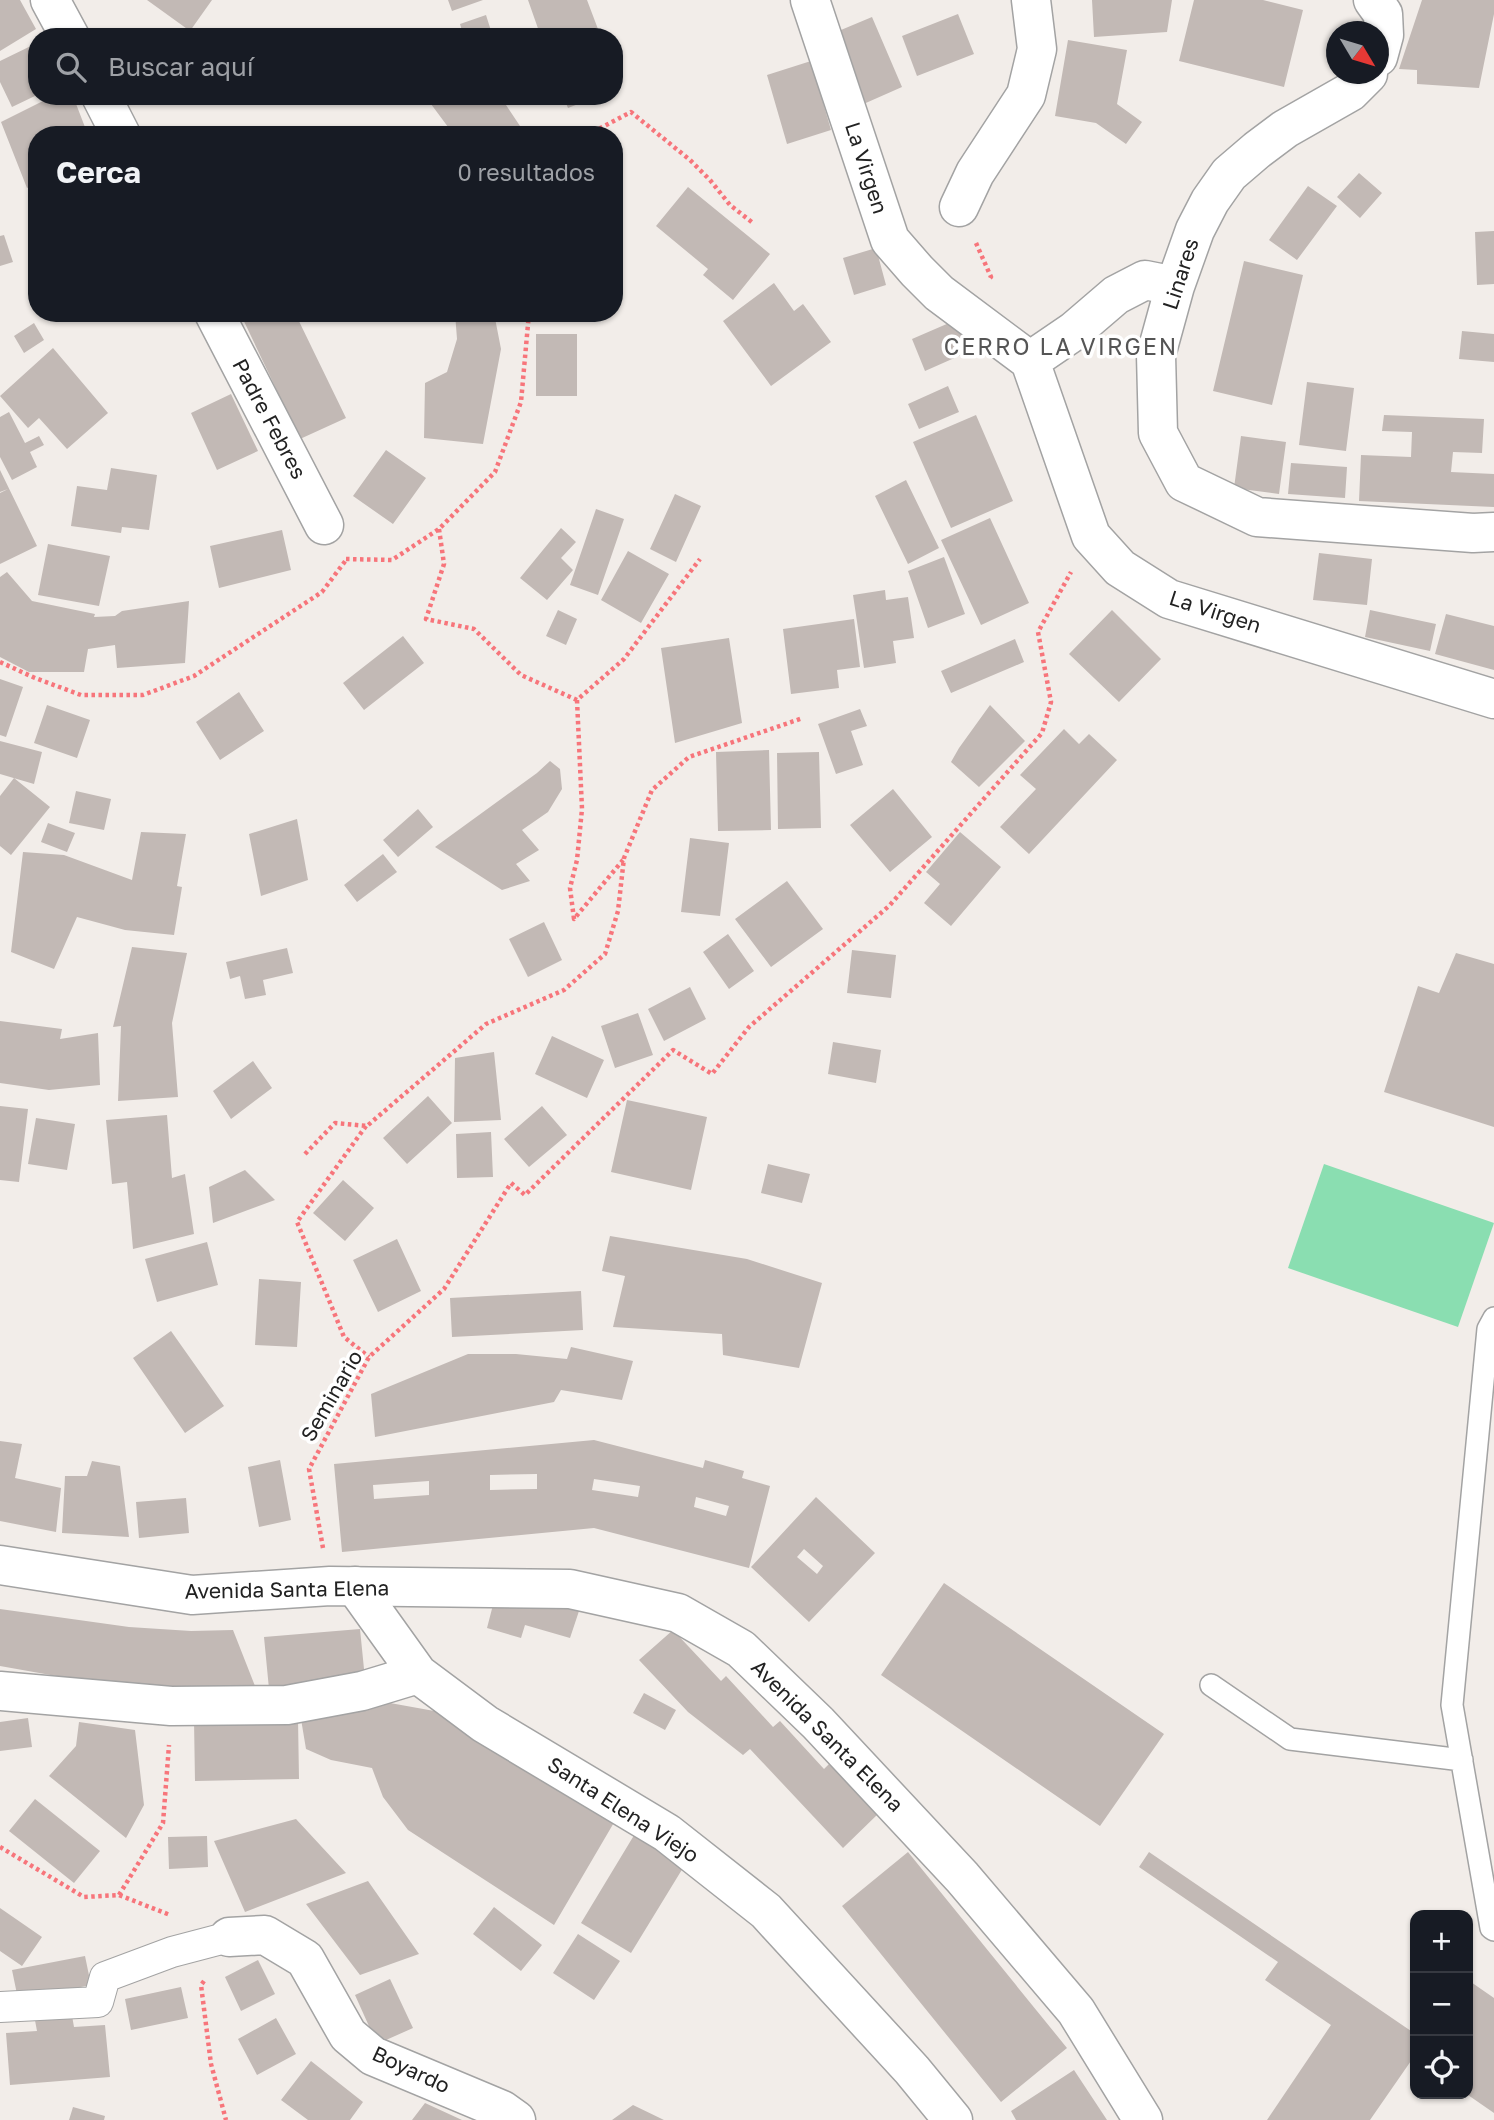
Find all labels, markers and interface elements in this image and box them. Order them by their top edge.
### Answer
north arrow [1326,21,1389,84]
search box [28,28,623,105]
icon: search [52,48,90,86]
text: Buscar aquí [108,51,254,82]
street label: La Virgen [840,119,894,217]
text: Cerca [56,154,141,190]
text: 0 resultados [458,158,595,186]
street label: Linares [1156,235,1204,313]
district label: CERRO LA VIRGEN [944,332,1178,360]
street label: Padre Febres [227,354,312,483]
street label: La Virgen [1166,584,1264,638]
street label: Seminario [295,1345,368,1446]
street label: Avenida Santa Elena [184,1574,390,1604]
street label: Avenida Santa Elena [746,1654,909,1817]
street label: Santa Elena Viejo [543,1751,704,1868]
map controls [1410,1910,1473,2099]
button: + [1410,1910,1473,1973]
button: − [1410,1973,1473,2036]
button: locate [1410,2036,1473,2099]
street label: Boyardo [368,2040,454,2098]

